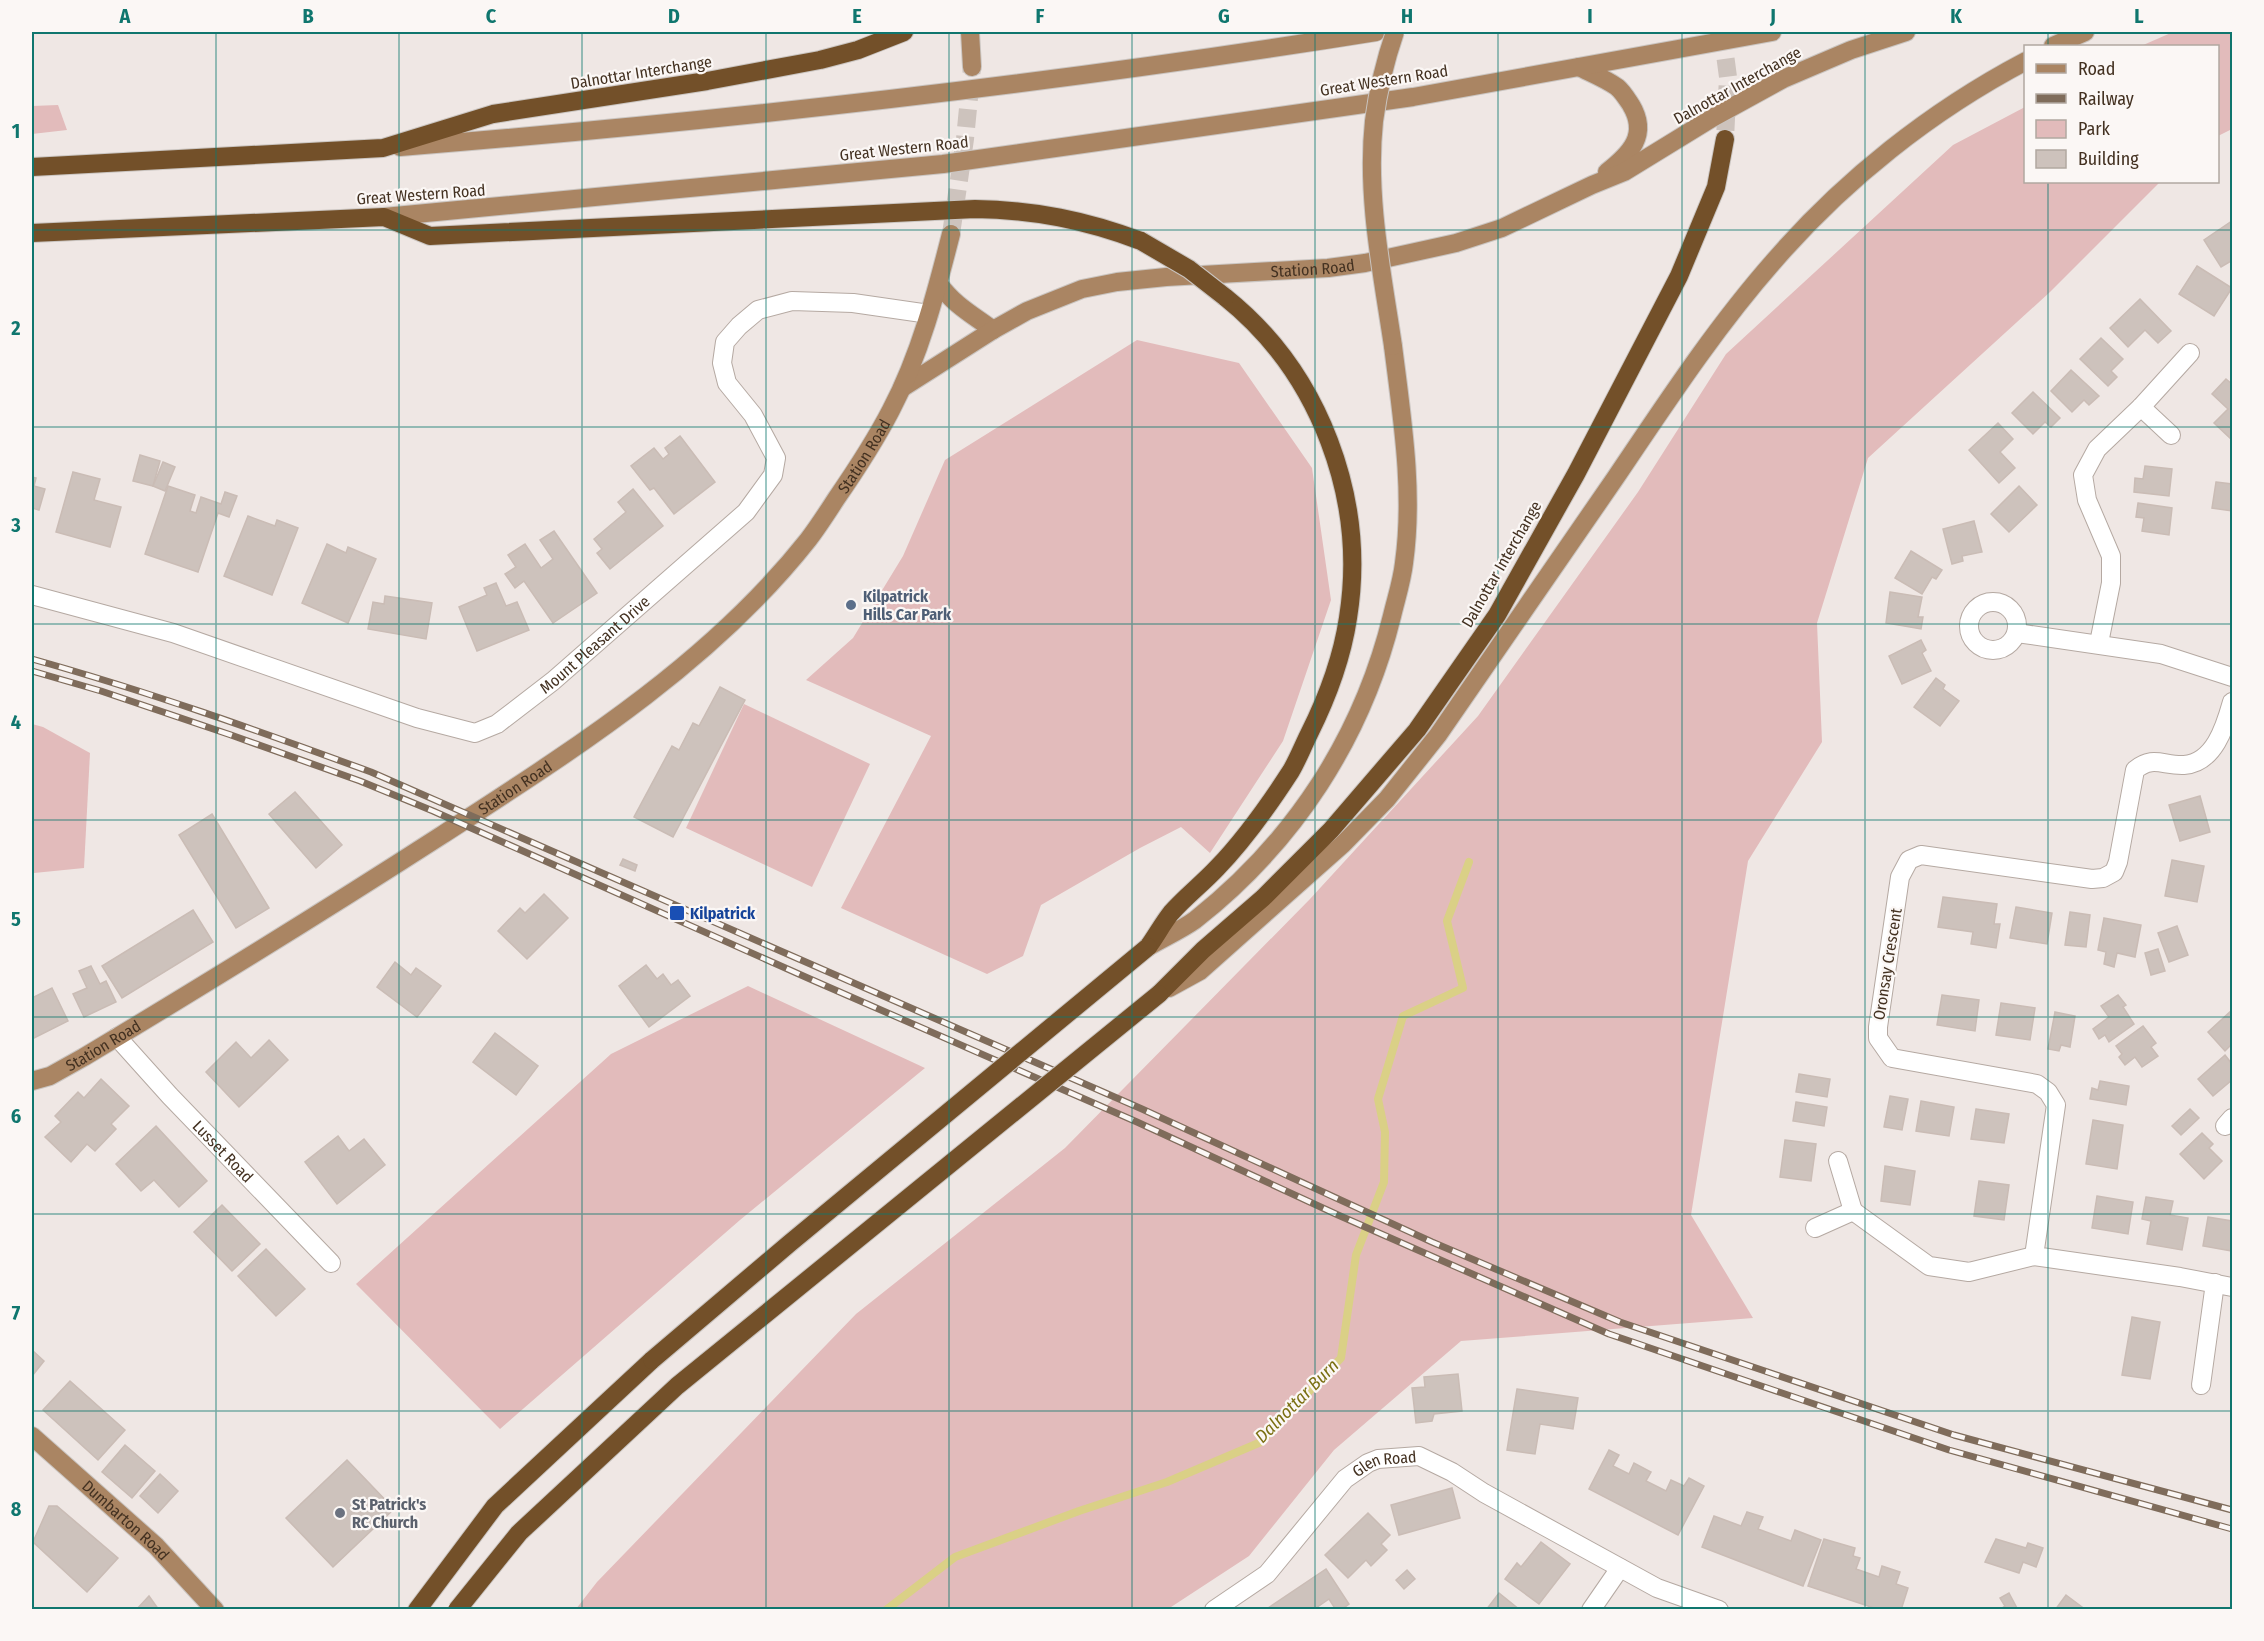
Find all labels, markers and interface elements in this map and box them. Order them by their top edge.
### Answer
text: A [119,4,132,28]
text: B [302,4,314,28]
text: C [486,4,497,28]
text: D [668,4,680,28]
text: E [852,4,862,28]
text: F [1036,4,1045,28]
text: G [1218,4,1230,28]
text: H [1401,4,1413,28]
text: I [1587,4,1593,28]
text: J [1769,4,1776,28]
text: K [1950,4,1962,28]
text: L [2134,4,2144,28]
street label: Dalnottar Interchange [1670,42,1804,128]
legend [2024,45,2219,183]
street label: Dalnottar Interchange [569,52,713,93]
text: Road [2078,58,2115,80]
street label: Great Western Road [1319,61,1449,100]
text: Railway [2078,88,2134,110]
text: Park [2078,118,2111,140]
text: 1 [12,119,20,143]
street label: Great Western Road [839,132,969,165]
text: Building [2078,148,2139,170]
street label: Great Western Road [356,181,486,208]
street label: Station Road [1270,256,1356,281]
text: 2 [10,316,21,340]
street label: Station Road [834,416,894,497]
street label: Dalnottar Interchange [1458,498,1545,631]
text: 3 [10,513,21,537]
place label: Kilpatrick Hills Car Park [863,587,952,624]
street label: Mount Pleasant Drive [536,592,654,698]
marker: Kilpatrick Hills Car Park [844,598,858,612]
text: 4 [11,710,21,734]
street label: Station Road [475,757,556,819]
marker: Kilpatrick [668,904,686,922]
place label: Kilpatrick [690,904,756,923]
street label: Oronsay Crescent [1869,906,1906,1021]
text: 5 [11,907,21,931]
street label: Station Road [62,1016,144,1075]
text: 6 [11,1104,21,1128]
street label: Lusset Road [189,1117,257,1187]
text: 7 [12,1301,21,1325]
water label: Dalnottar Burn [1251,1355,1343,1447]
street label: Glen Road [1349,1447,1417,1481]
street label: Dumbarton Road [78,1476,173,1564]
place label: St Patrick's RC Church [352,1495,426,1532]
text: 8 [11,1497,22,1521]
marker: St Patrick's RC Church [333,1506,347,1520]

